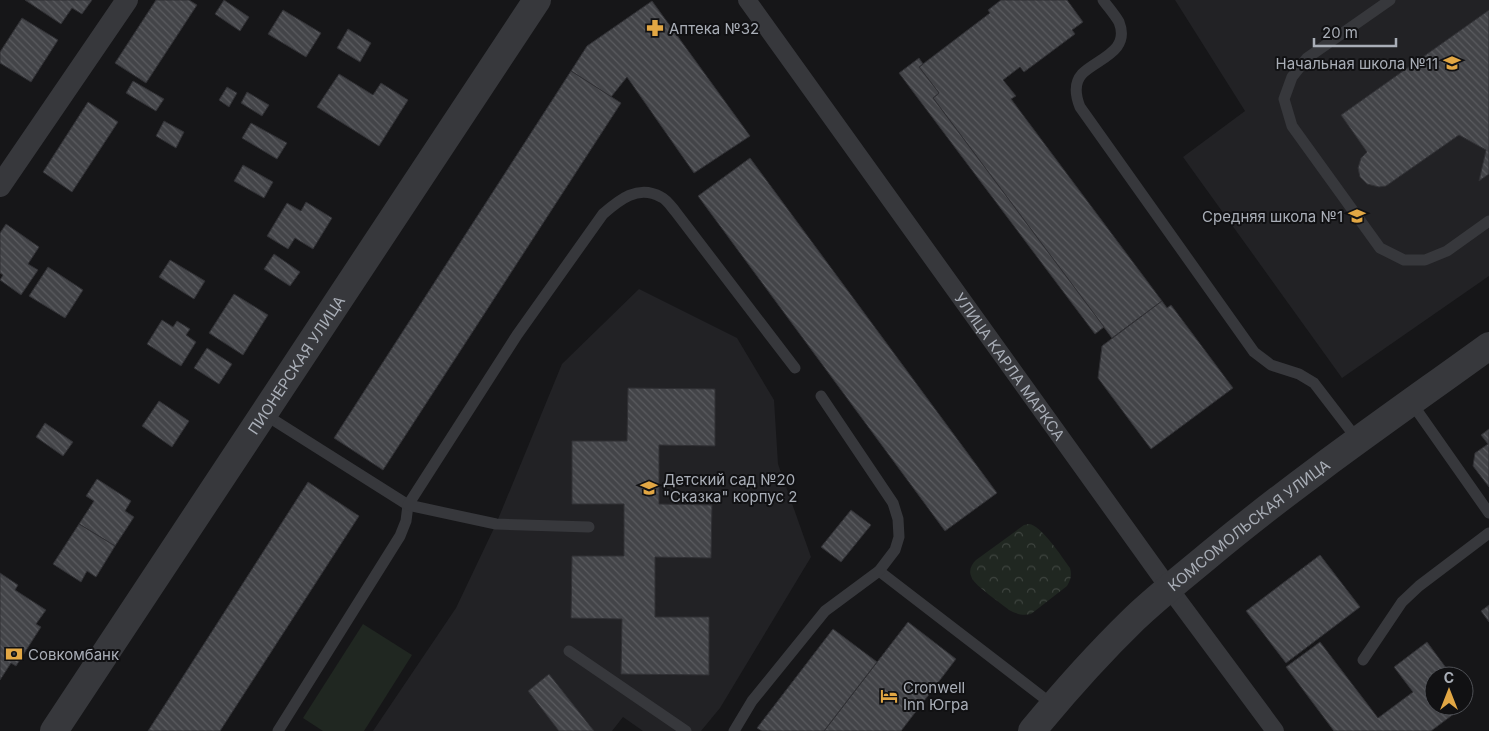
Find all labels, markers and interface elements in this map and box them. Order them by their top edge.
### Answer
scale bar [1314,15,1396,47]
pharmacy icon: Аптека №32 [645,18,665,38]
place label: Аптека №32 [669,19,759,38]
text: 20 m [1322,23,1358,42]
school or university icon: Начальная школа №11 [1442,53,1462,73]
place label: Начальная школа №11 [1276,54,1438,73]
school or university icon: Средняя школа №1 [1347,206,1367,226]
place label: Средняя школа №1 [1202,207,1343,226]
street label: УЛИЦА КАРЛА МАРКСА [951,289,1069,444]
street label: ПИОНЕРСКАЯ УЛИЦА [243,292,349,438]
street label: КОМСОМОЛЬСКАЯ УЛИЦА [1164,455,1333,595]
place label: Детский сад №20 "Сказка" корпус 2 [663,470,797,506]
school or university icon: Детский сад №20 "Сказка" корпус 2 [639,478,659,498]
bank icon: Совкомбанк [4,644,24,664]
place label: Совкомбанк [28,645,119,664]
north arrow [1424,666,1474,716]
text: С [1444,669,1454,686]
place label: Cronwell Inn Югра [903,678,969,714]
hotel icon: Cronwell Inn Югра [879,686,899,706]

